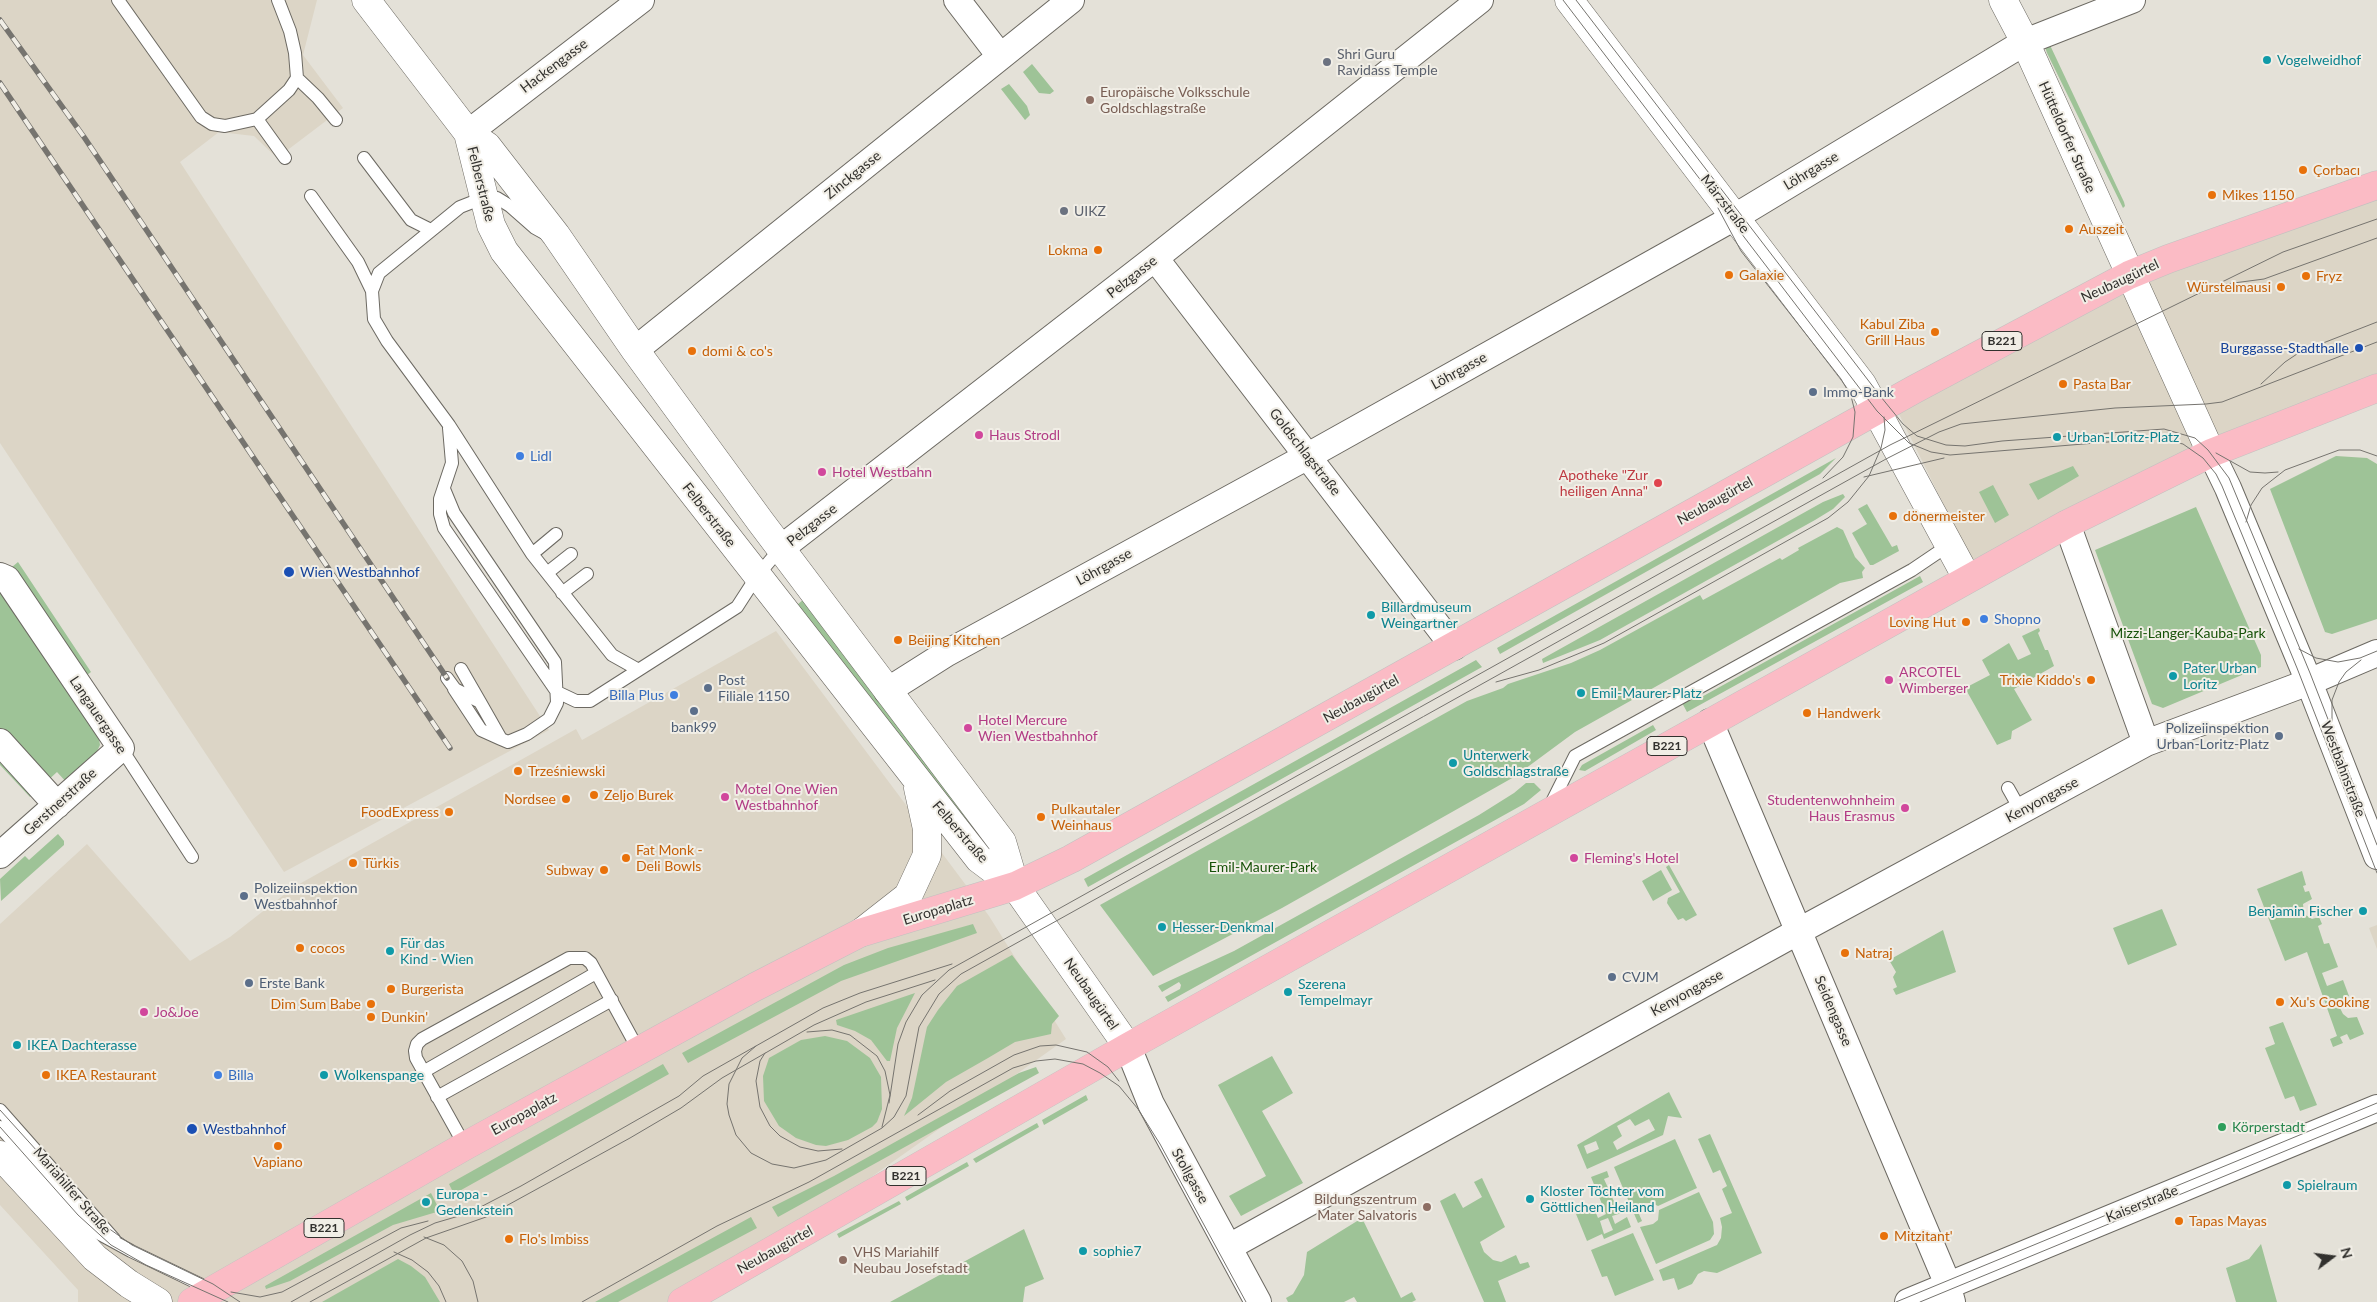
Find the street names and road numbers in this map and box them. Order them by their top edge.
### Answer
street label: Hackengasse [517,35,591,97]
street label: Hütteldorfer Straße [2035,79,2099,195]
street label: Felberstraße [464,145,498,223]
street label: Zinckgasse [822,147,884,203]
street label: Löhrgasse [1780,148,1842,194]
street label: Märzstraße [1697,171,1753,237]
street label: Pelzgasse [1104,252,1160,302]
street label: Neubaugürtel [2078,256,2162,306]
road number: B221 [1982,332,2022,351]
street label: Löhrgasse [1428,349,1490,393]
street label: Goldschlagstraße [1266,405,1344,499]
street label: Neubaugürtel [1674,473,1756,529]
street label: Felberstraße [679,480,739,550]
street label: Pelzgasse [784,500,840,550]
street label: Löhrgasse [1073,545,1135,589]
street label: Neubaugürtel [1320,671,1402,727]
street label: Langauergasse [66,673,130,757]
street label: Westbahnstraße [2317,719,2369,819]
road number: B221 [1647,736,1687,756]
street label: Gerstnerstraße [20,765,100,839]
street label: Kenyongasse [2003,774,2081,826]
street label: Felberstraße [928,797,992,867]
street label: Europaplatz [901,891,975,929]
street label: Neubaugürtel [1060,955,1122,1033]
street label: Kenyongasse [1648,966,1726,1020]
street label: Seidengasse [1811,973,1855,1049]
street label: Europaplatz [488,1089,560,1139]
street label: Mariahilfer Straße [30,1144,114,1238]
street label: Stollgasse [1168,1145,1212,1207]
road number: B221 [886,1166,926,1186]
street label: Kaiserstraße [2103,1182,2181,1226]
road number: B221 [304,1218,344,1238]
street label: Neubaugürtel [734,1222,816,1278]

